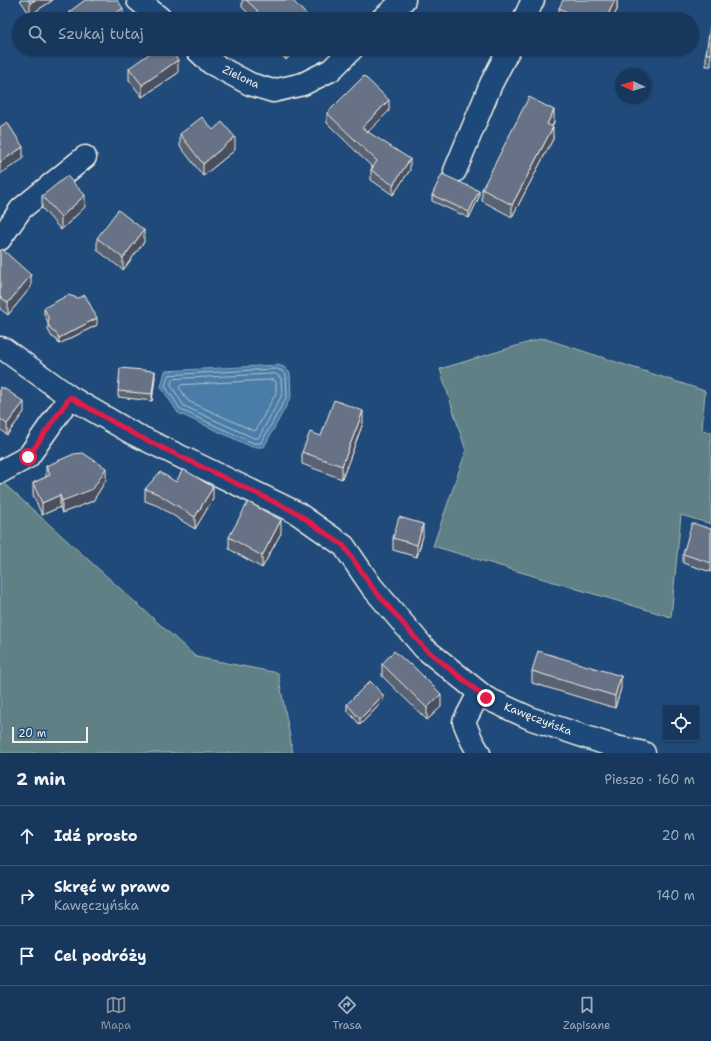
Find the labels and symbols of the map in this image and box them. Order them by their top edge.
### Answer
street label: Zielona [220,62,262,92]
north arrow [615,68,651,104]
route start [19,448,37,466]
route end [477,689,495,707]
street label: Kawęczyńska [502,699,574,739]
scale bar [12,725,88,744]

